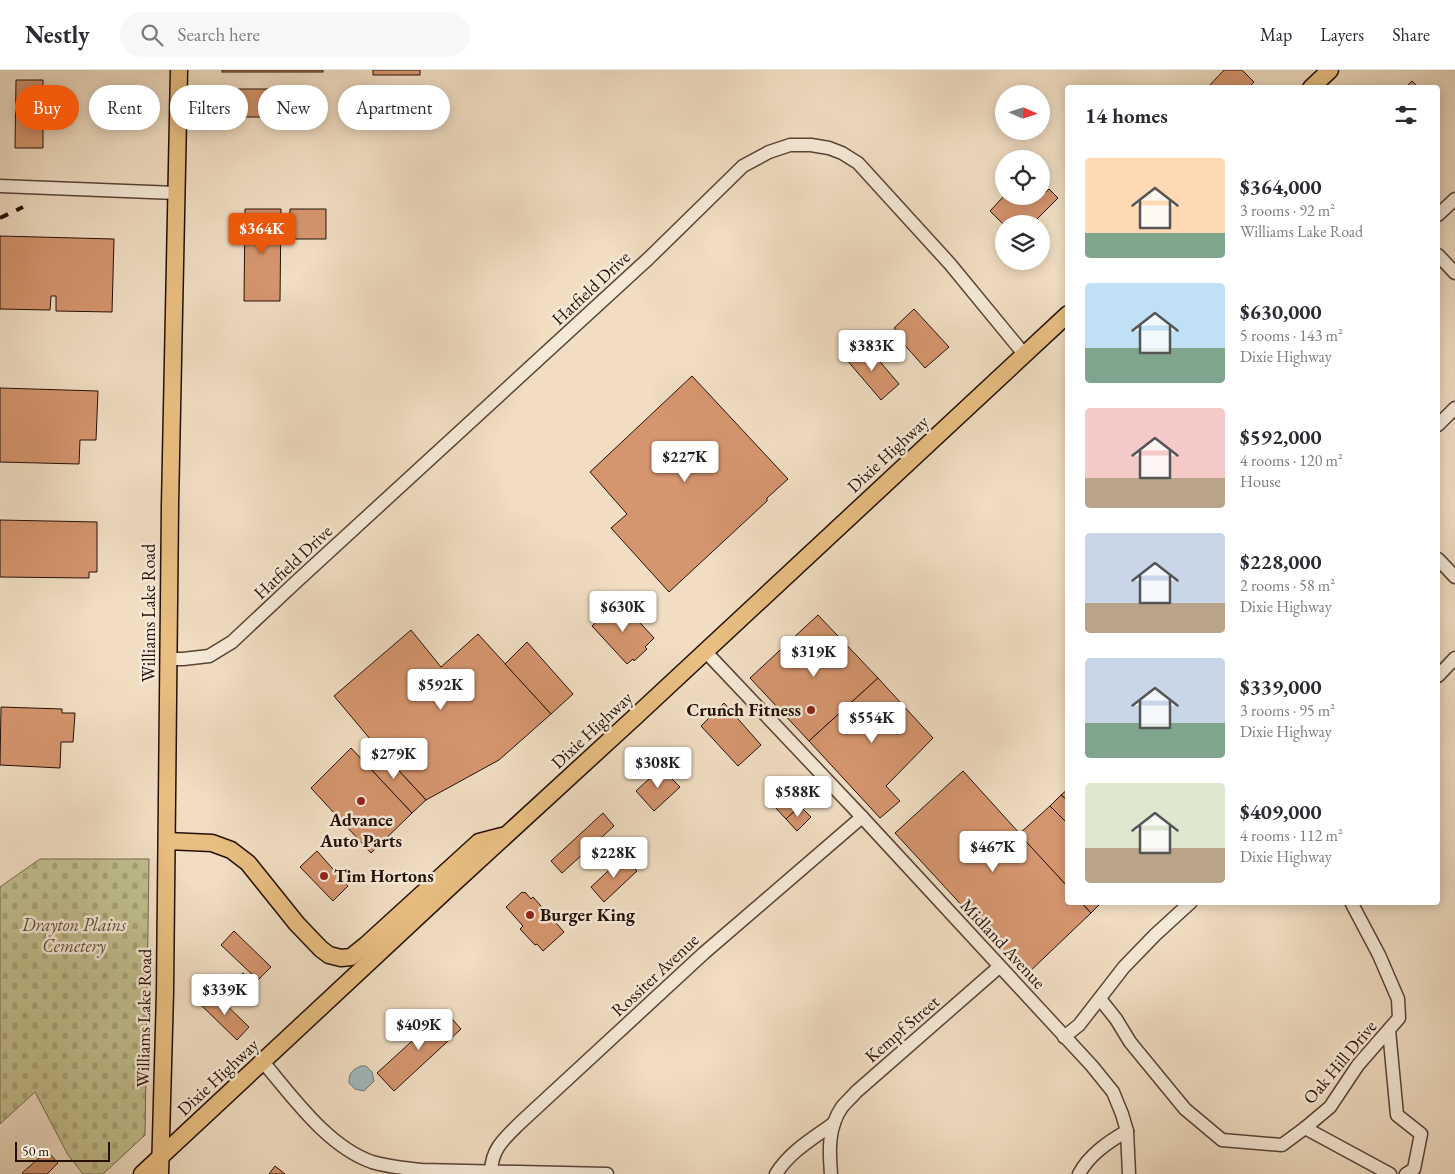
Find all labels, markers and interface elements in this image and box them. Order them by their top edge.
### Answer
search box [120,12,470,57]
text: Nestly [25,19,90,50]
icon: search [138,21,166,49]
text: Search here [178,22,260,47]
text: Map [1260,23,1292,46]
text: Layers [1320,23,1364,46]
text: Share [1392,23,1430,46]
chip: Buy [15,85,79,130]
chip: Rent [89,85,160,130]
chip: Filters [170,85,248,130]
chip: New [258,85,328,130]
chip: Apartment [338,85,450,130]
north arrow [995,85,1050,140]
map controls [995,85,1050,270]
icon: filters [1392,101,1420,129]
text: 14 homes [1085,102,1168,129]
button: locate [995,150,1050,205]
text: $364,000 [1240,173,1322,200]
icon: home [1125,178,1185,238]
text: 3 rooms · 92 m² [1240,200,1335,221]
pin: $364K [227,212,297,255]
button: layers [995,215,1050,270]
text: $364K [240,218,284,239]
text: Williams Lake Road [1240,221,1363,242]
street label: Hatfield Drive [547,245,635,330]
text: $630,000 [1240,298,1322,325]
icon: home [1125,303,1185,363]
text: 5 rooms · 143 m² [1240,325,1343,346]
pin: $383K [837,330,907,372]
text: $383K [850,335,894,356]
text: Dixie Highway [1240,346,1332,367]
street label: Dixie Highway [842,410,933,497]
text: $592,000 [1240,423,1322,450]
icon: home [1125,428,1185,488]
pin: $227K [650,440,720,483]
text: $227K [663,446,707,467]
text: 4 rooms · 120 m² [1240,450,1343,471]
text: House [1240,471,1281,492]
street label: Hatfield Drive [249,519,337,604]
street label: Williams Lake Road [137,543,160,682]
text: $228,000 [1240,548,1322,575]
icon: home [1125,553,1185,613]
text: 2 rooms · 58 m² [1240,575,1335,596]
pin: $630K [588,590,658,633]
text: $630K [601,596,645,617]
text: Dixie Highway [1240,596,1332,617]
pin: $319K [779,636,849,678]
text: $319K [792,641,836,662]
pin: $592K [406,668,476,711]
text: $339,000 [1240,673,1322,700]
text: $592K [419,674,463,695]
icon: home [1125,678,1185,738]
street label: Dixie Highway [546,686,637,773]
place label: Crunch Fitness [687,698,801,721]
text: 3 rooms · 95 m² [1240,700,1335,721]
pin: $554K [837,702,907,744]
marker: Crunch Fitness [805,704,817,716]
text: $554K [850,707,894,728]
text: Dixie Highway [1240,721,1332,742]
pin: $279K [359,738,429,780]
text: $279K [372,743,416,764]
pin: $308K [623,746,693,789]
text: $308K [636,752,680,773]
pin: $588K [763,776,833,818]
text: $588K [776,781,820,802]
marker: Advance Auto Parts [355,795,367,807]
text: $409,000 [1240,798,1322,825]
icon: home [1125,803,1185,863]
place label: Advance Auto Parts [319,808,402,852]
text: 4 rooms · 112 m² [1240,825,1343,846]
pin: $467K [958,830,1028,873]
pin: $228K [579,836,649,879]
text: $467K [971,836,1015,857]
text: $228K [592,842,636,863]
text: Dixie Highway [1240,846,1332,867]
place label: Tim Hortons [334,864,434,887]
marker: Tim Hortons [318,870,330,882]
street label: Midland Avenue [956,894,1051,994]
place label: Burger King [540,903,636,926]
marker: Burger King [524,909,536,921]
park label: Drayton Plains Cemetery [21,913,127,958]
street label: Rossiter Avenue [606,928,703,1021]
street label: Williams Lake Road [131,948,156,1087]
pin: $339K [190,974,260,1016]
text: $339K [203,979,247,1000]
street label: Kempf Street [860,990,944,1067]
pin: $409K [384,1008,454,1051]
text: $409K [397,1014,441,1035]
street label: Oak Hill Drive [1298,1015,1381,1108]
street label: Dixie Highway [172,1033,263,1120]
scale bar [15,1139,110,1162]
text: 50 m [22,1142,49,1160]

